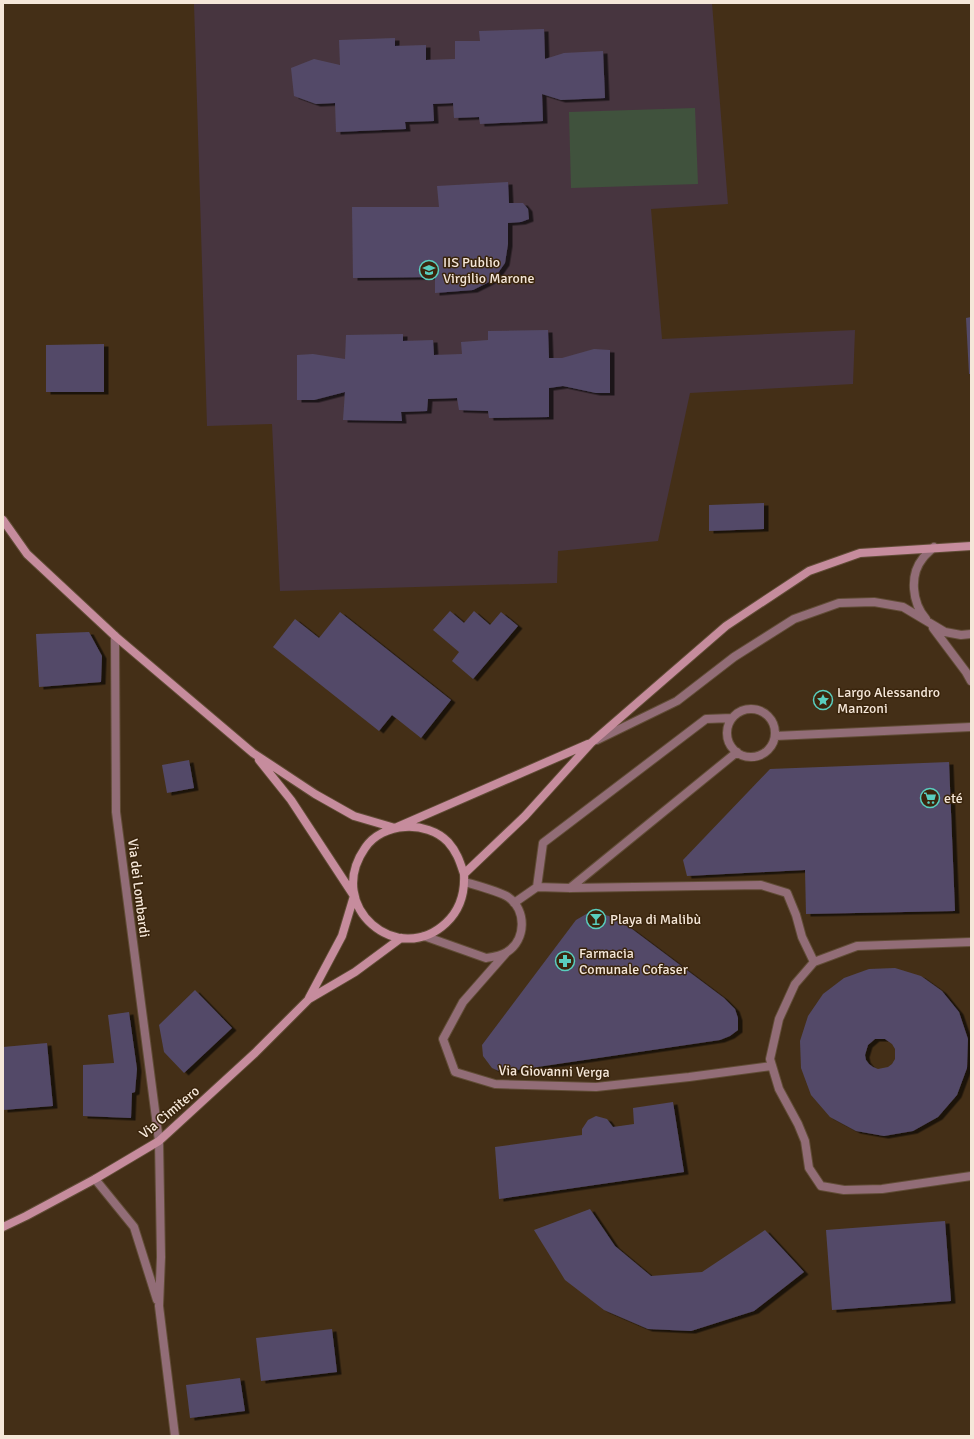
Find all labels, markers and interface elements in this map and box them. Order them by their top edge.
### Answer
place label: IIS Publio Virgilio Marone [443,254,534,287]
school or university icon: IIS Publio Virgilio Marone [418,259,440,281]
place label: Largo Alessandro Manzoni [837,684,940,717]
place icon: Largo Alessandro Manzoni [812,689,834,711]
supermarket icon: eté [919,787,941,809]
place label: eté [944,790,963,807]
street label: Via dei Lombardi [124,838,153,938]
bar icon: Playa di Malibù [585,908,607,930]
place label: Playa di Malibù [610,911,701,928]
place label: Farmacia Comunale Cofaser [579,945,689,978]
pharmacy icon: Farmacia Comunale Cofaser [554,950,576,972]
street label: Via Giovanni Verga [498,1062,610,1081]
street label: Via Cimitero [136,1082,203,1142]

